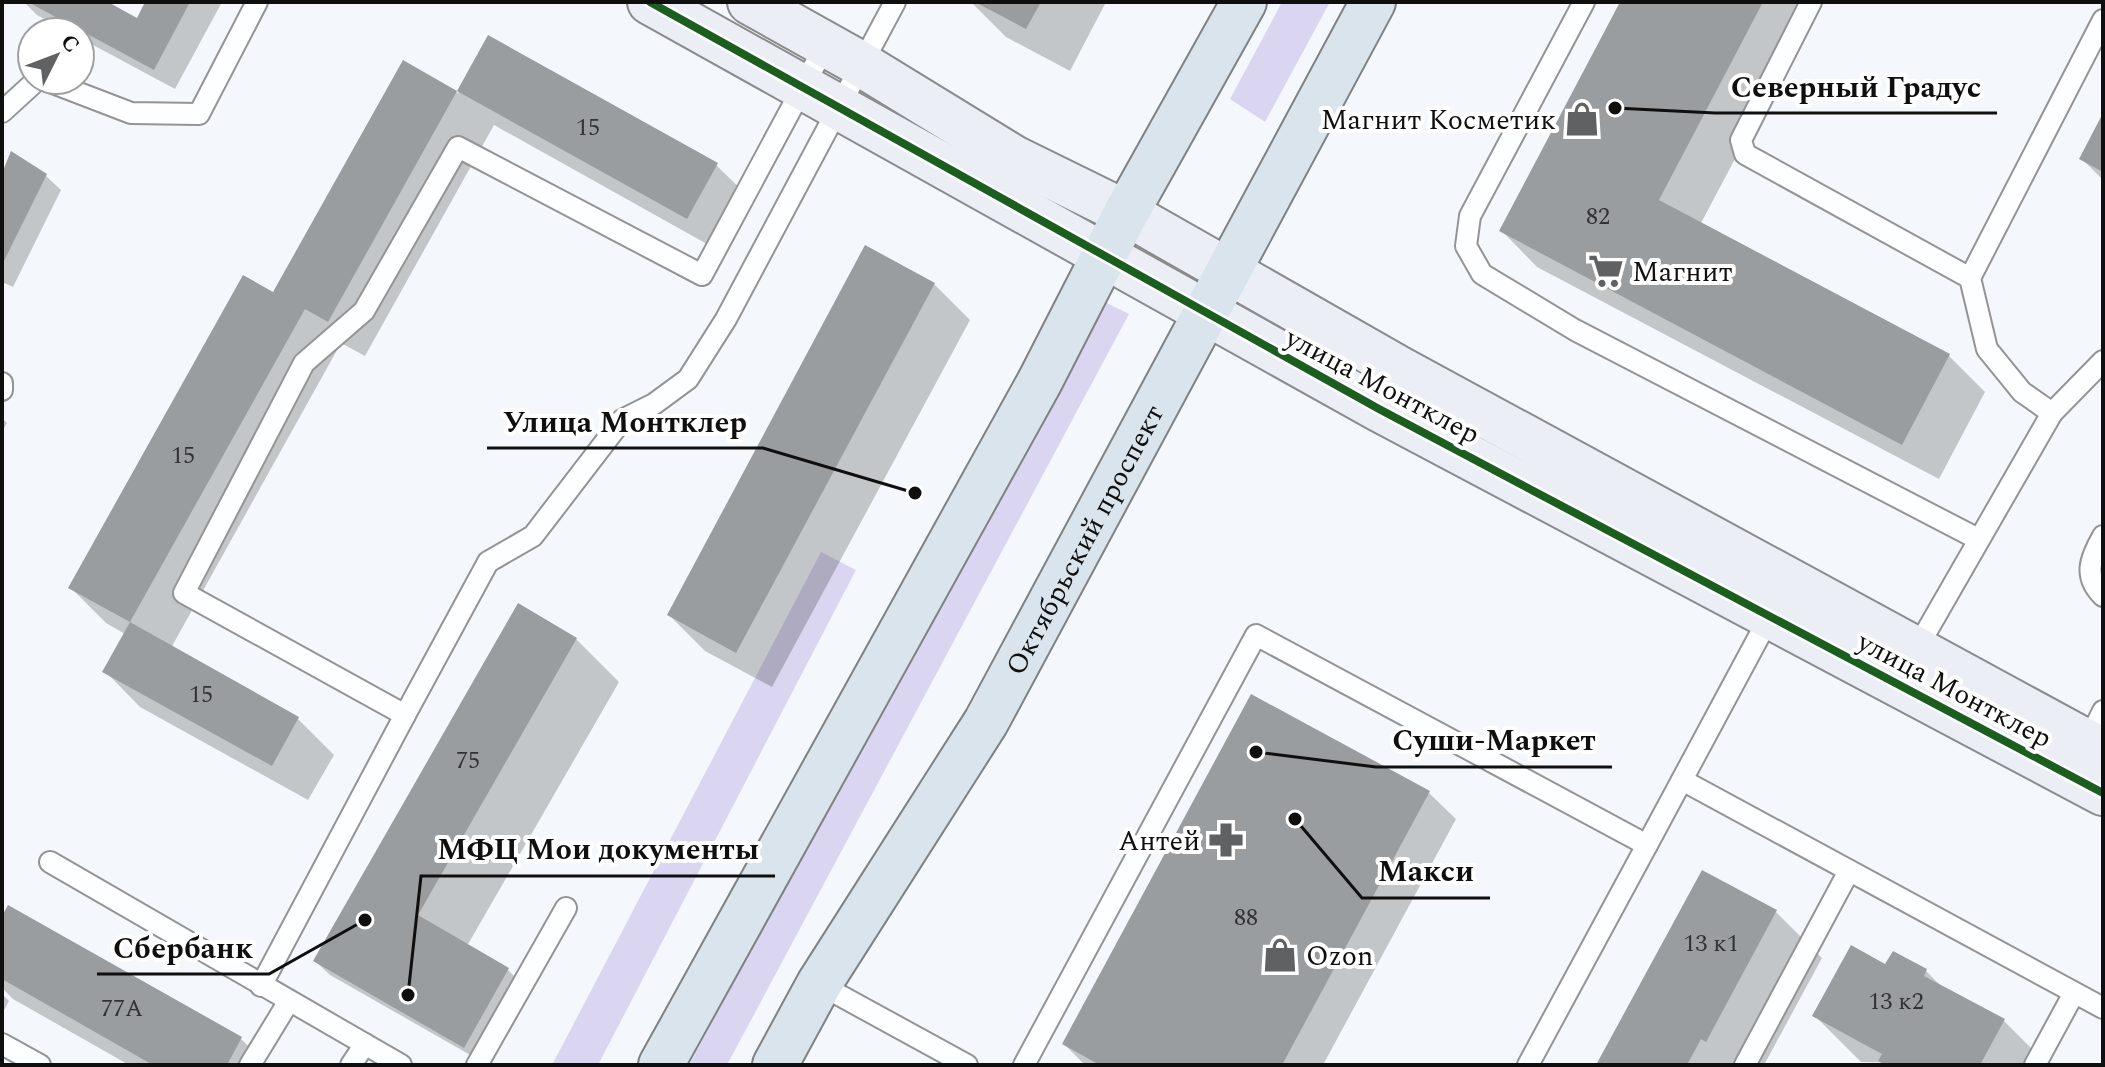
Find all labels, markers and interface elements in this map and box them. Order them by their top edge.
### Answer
north arrow [16,16,96,96]
text: С [52,27,87,60]
callout: Северный Градус [1715,59,1997,113]
text: Северный Градус [1731,65,1981,111]
place label: Магнит Косметик [1321,99,1556,142]
shop icon: Магнит Косметик [1563,100,1601,138]
house number: 15 [576,110,600,146]
house number: 82 [1586,199,1610,235]
place label: Магнит [1632,251,1733,294]
supermarket icon: Магнит [1587,252,1625,290]
street label: улица Монтклер [1276,316,1487,456]
callout: Улица Монтклер [487,394,763,448]
street label: Октябрьский проспект [995,397,1176,683]
text: Улица Монтклер [503,400,747,446]
house number: 15 [171,438,195,474]
street label: улица Монтклер [1848,620,2059,760]
house number: 15 [189,677,213,713]
callout: Суши-Маркет [1376,713,1612,767]
text: Суши-Маркет [1392,718,1596,764]
house number: 75 [456,743,480,779]
place label: Антей [1118,820,1200,863]
pharmacy icon: Антей [1207,821,1245,859]
callout: МФЦ Мои документы [421,822,775,876]
text: МФЦ Мои документы [437,827,759,873]
callout: Макси [1362,844,1490,898]
text: Макси [1378,849,1474,895]
house number: 88 [1234,900,1258,936]
callout: Сбербанк [97,920,269,974]
text: Сбербанк [113,926,253,972]
house number: 13 к1 [1683,926,1739,962]
place label: Ozon [1306,935,1373,978]
shop icon: Ozon [1261,936,1299,974]
house number: 13 к2 [1868,984,1924,1020]
house number: 77А [101,991,143,1027]

